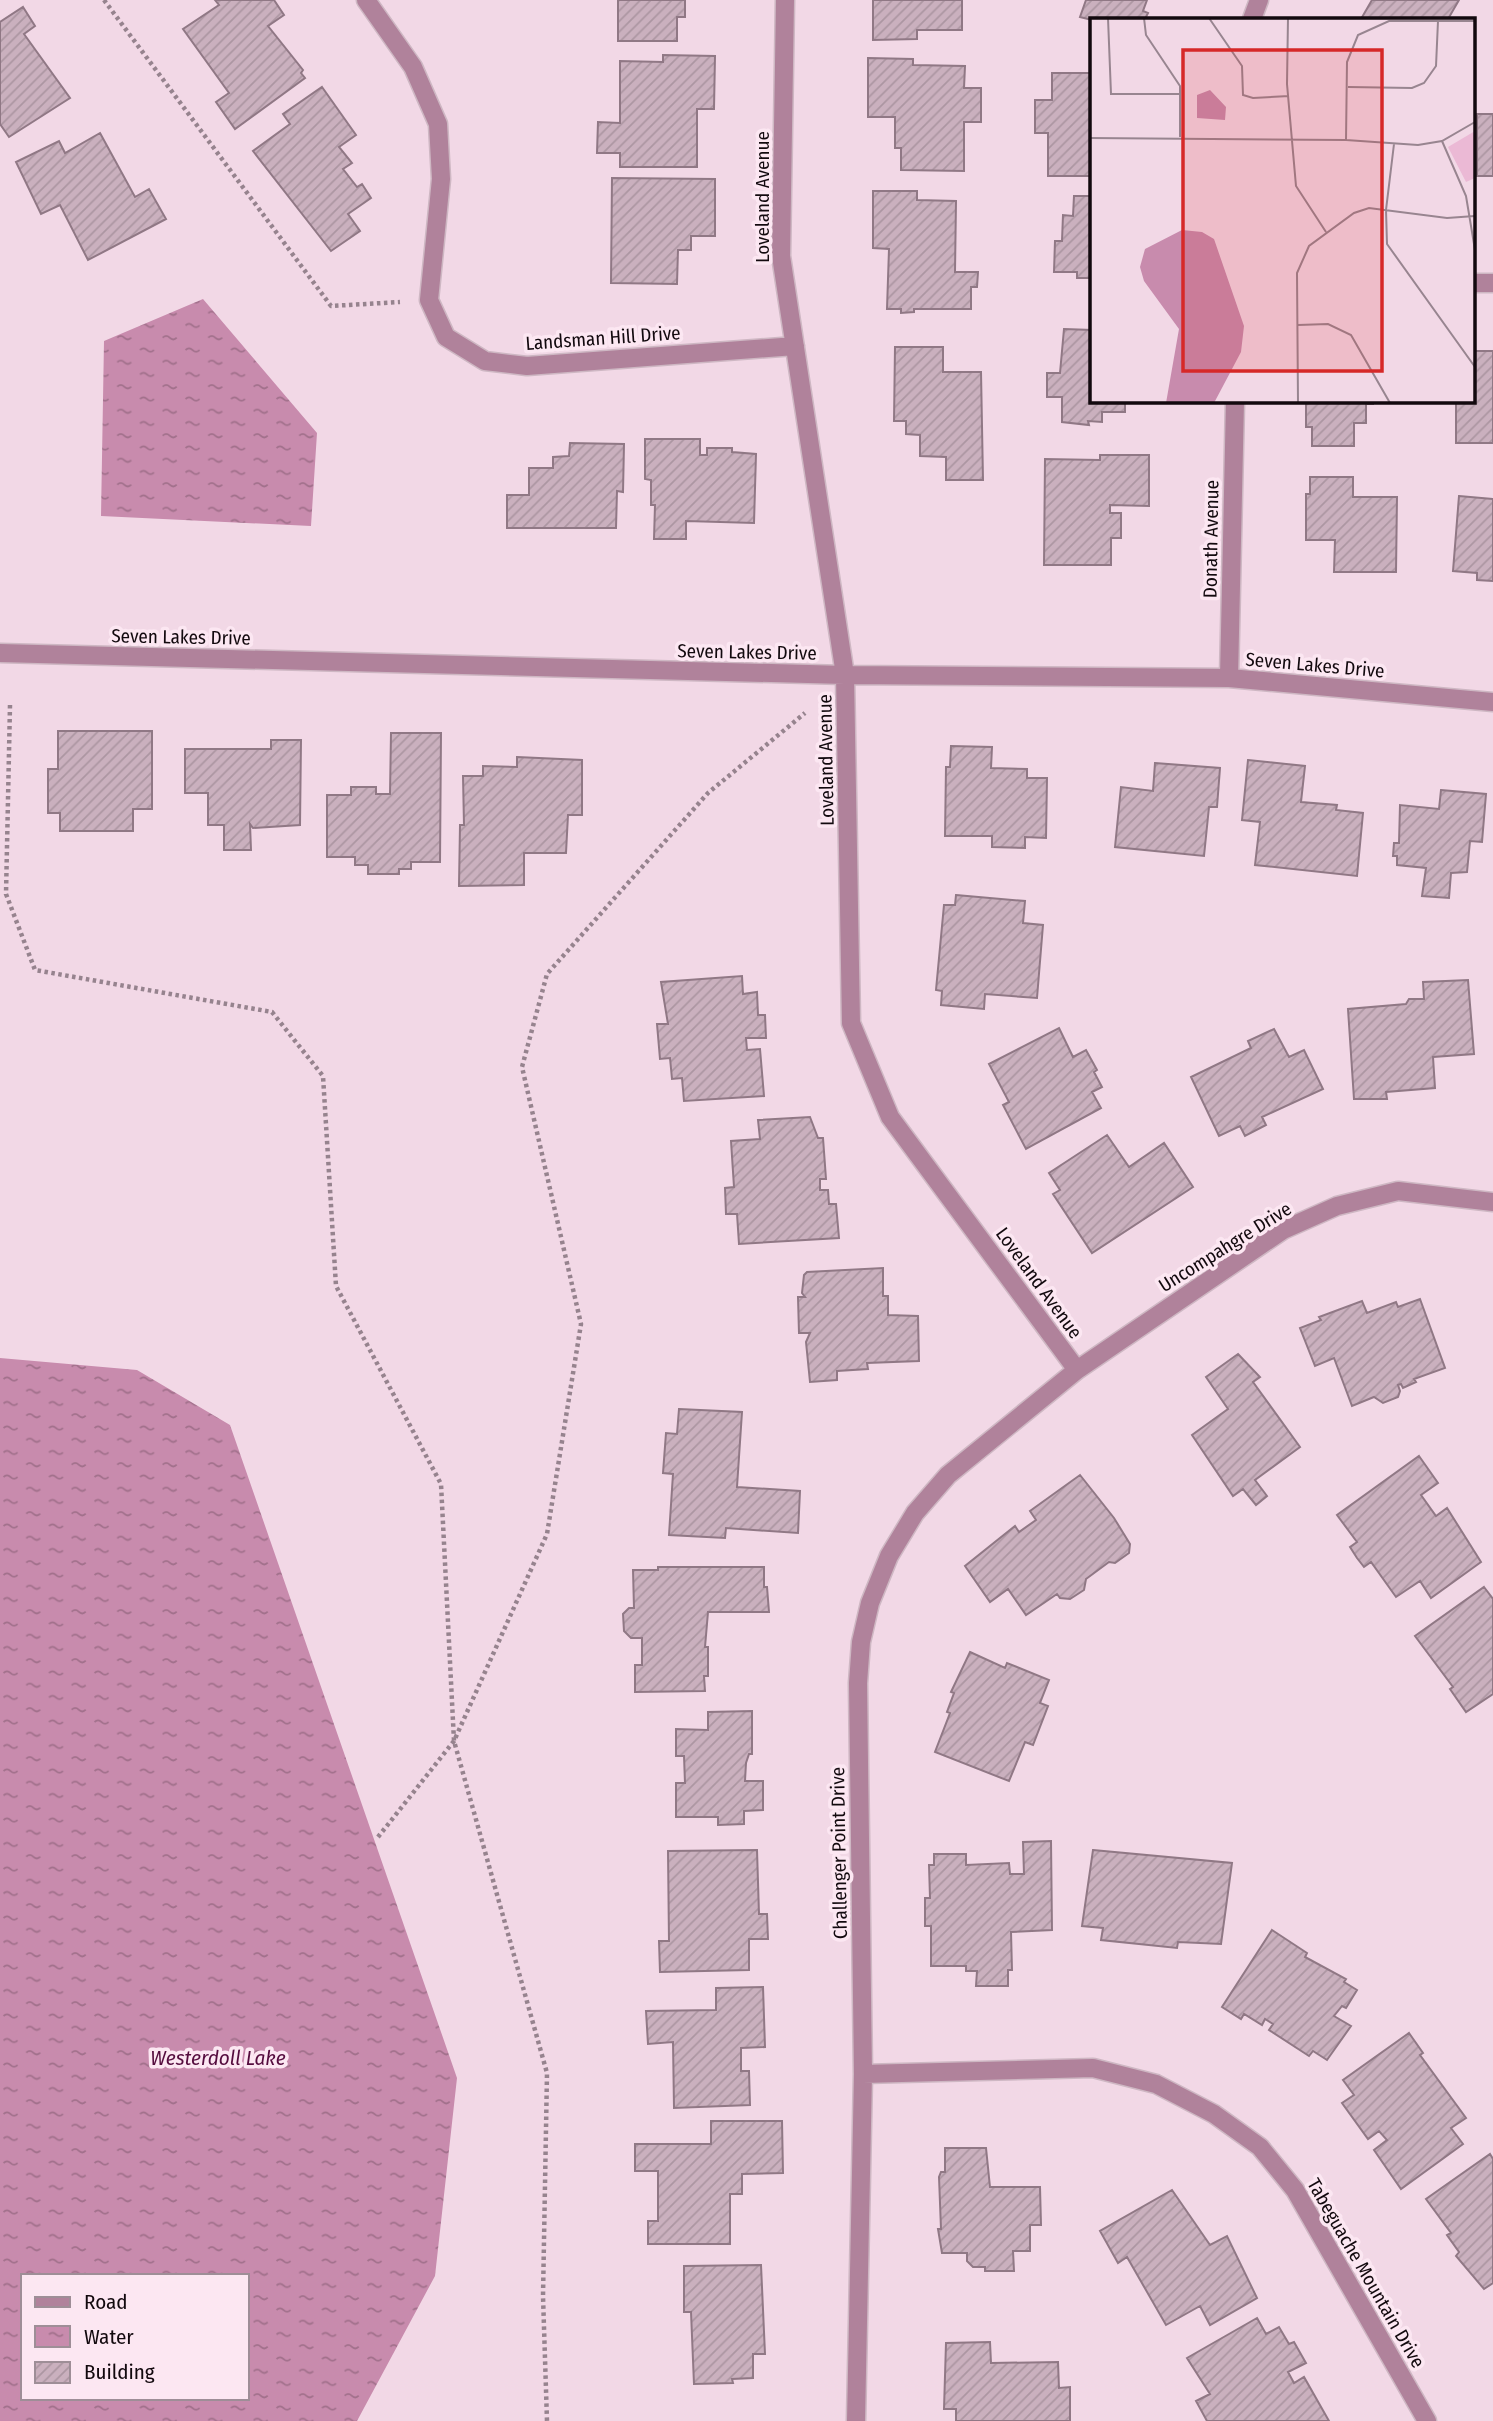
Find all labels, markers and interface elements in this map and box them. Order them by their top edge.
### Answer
inset map [1090,18,1476,402]
street label: Loveland Avenue [751,131,774,263]
street label: Landsman Hill Drive [525,321,681,355]
street label: Donath Avenue [1198,480,1224,598]
street label: Seven Lakes Drive [111,624,251,650]
street label: Seven Lakes Drive [677,639,817,665]
street label: Seven Lakes Drive [1245,647,1385,683]
street label: Loveland Avenue [813,694,839,826]
street label: Uncompahgre Drive [1154,1197,1296,1297]
street label: Loveland Avenue [991,1223,1087,1343]
street label: Challenger Point Drive [826,1767,852,1939]
water label: Westerdoll Lake [150,2045,286,2071]
street label: Tabeguache Mountain Drive [1302,2174,1430,2372]
legend [21,2274,248,2400]
text: Road [84,2289,128,2315]
text: Water [84,2324,134,2350]
text: Building [84,2359,155,2385]

